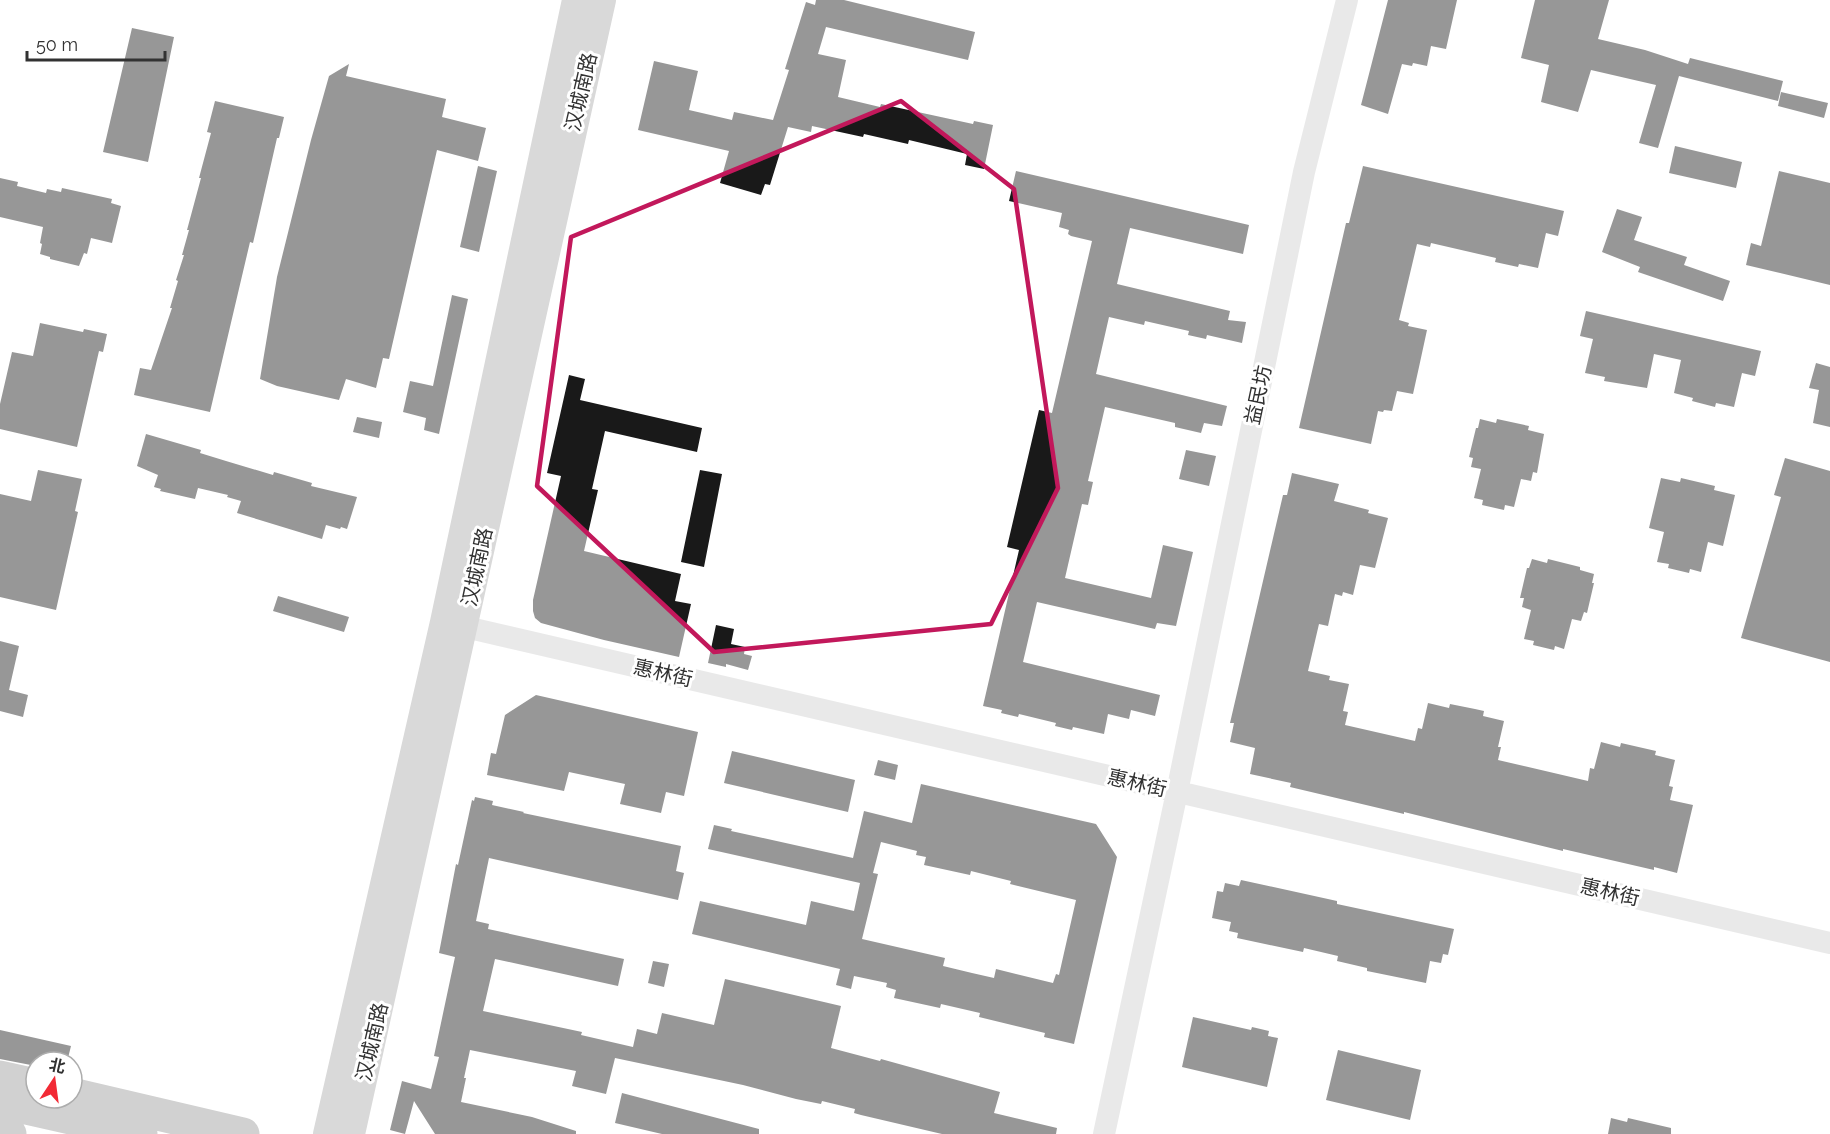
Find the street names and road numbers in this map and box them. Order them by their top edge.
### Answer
street label: 汉城南路 [560,50,602,134]
street label: 益民坊 [1240,363,1276,427]
street label: 汉城南路 [457,525,497,609]
street label: 惠林街 [631,655,695,691]
street label: 惠林街 [1105,765,1169,801]
street label: 惠林街 [1578,874,1642,910]
street label: 汉城南路 [351,1000,393,1084]

